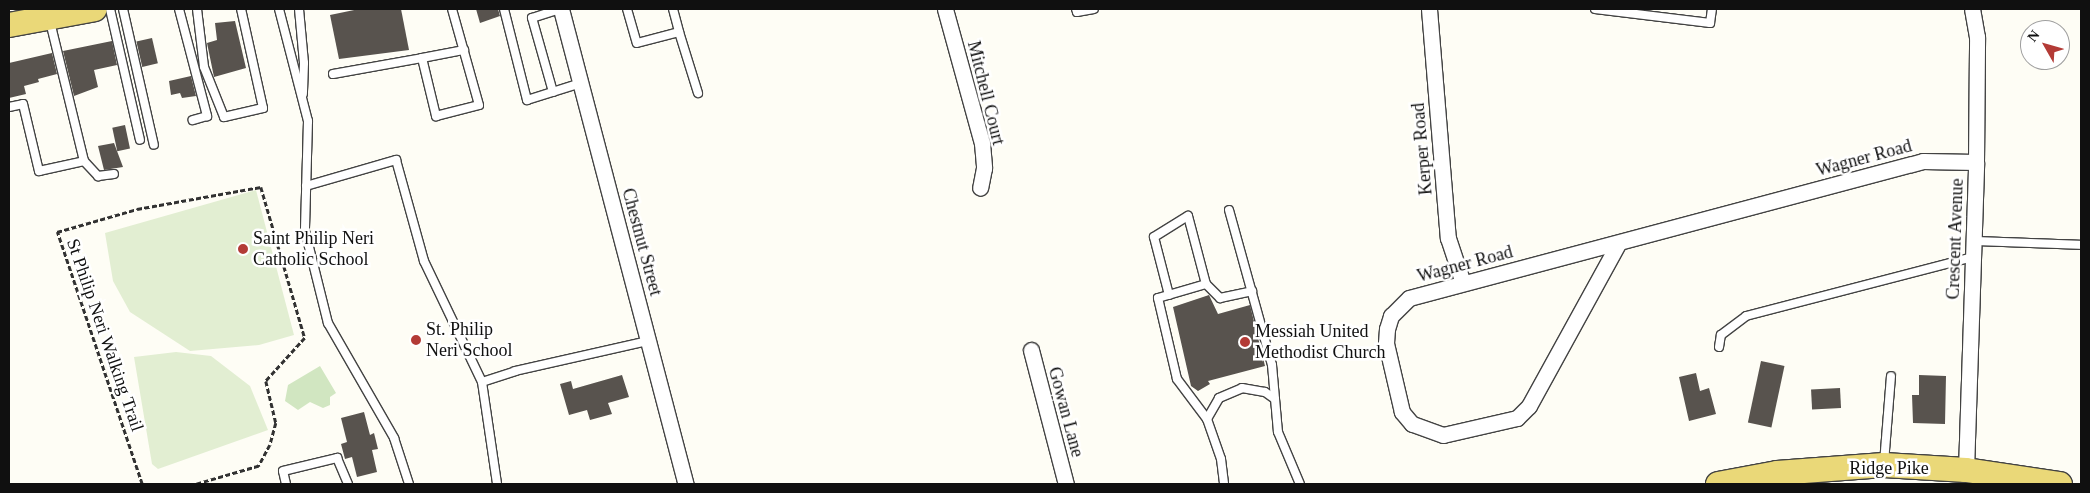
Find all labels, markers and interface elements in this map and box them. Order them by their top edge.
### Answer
north arrow [2020,20,2070,70]
text: N [2025,27,2043,45]
street label: Mitchell Court [963,39,1009,147]
street label: Kerper Road [1407,102,1437,196]
street label: Wagner Road [1814,135,1914,181]
street label: Crescent Avenue [1942,178,1968,300]
street label: Chestnut Street [617,186,667,298]
place label: Saint Philip Neri Catholic School [253,228,374,270]
street label: St Philip Neri Walking Trail [62,236,148,434]
street label: Wagner Road [1415,241,1515,287]
marker: Saint Philip Neri Catholic School [237,243,249,255]
place label: St. Philip Neri School [426,319,512,362]
place label: Messiah United Methodist Church [1255,321,1385,364]
marker: St. Philip Neri School [410,334,422,346]
marker: Messiah United Methodist Church [1239,336,1251,348]
street label: Gowan Lane [1044,365,1088,459]
street label: Ridge Pike [1849,457,1929,479]

